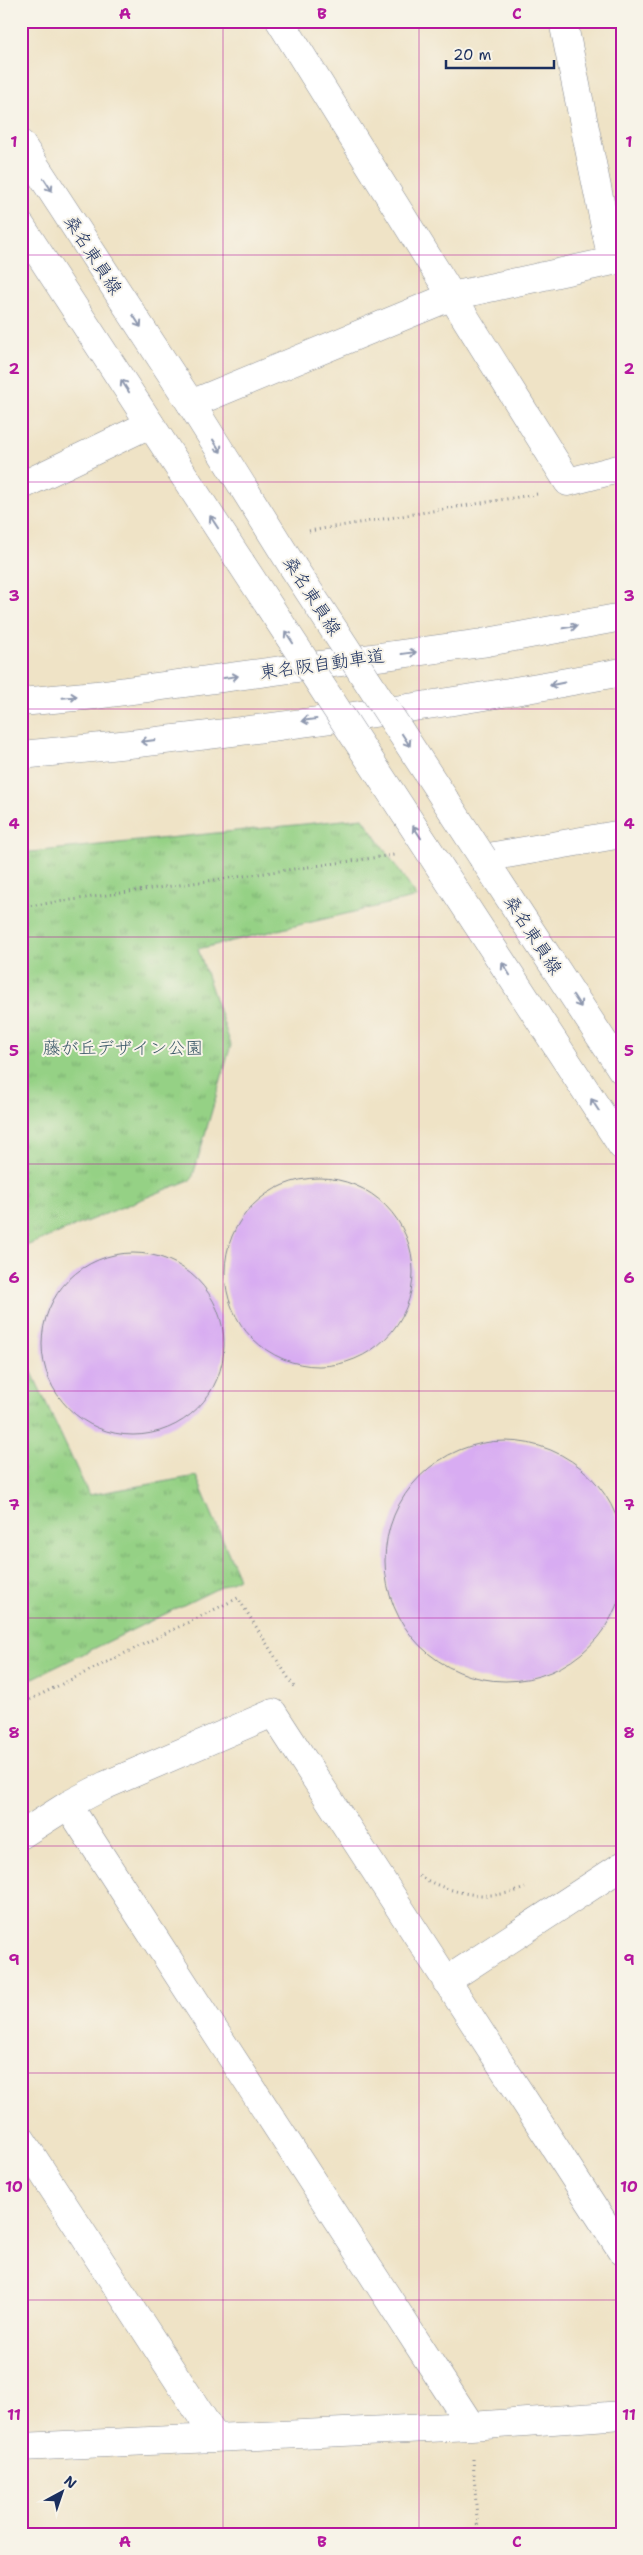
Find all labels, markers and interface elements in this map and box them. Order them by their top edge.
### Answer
text: A [119,3,131,24]
text: B [317,3,327,24]
text: C [512,3,522,24]
scale bar [446,38,553,70]
text: 20 m [453,45,492,65]
text: 1 [10,131,18,152]
text: 1 [625,131,633,152]
one-way arrow [43,178,53,192]
street label: 桑名東員線 [58,211,128,299]
one-way arrow [132,314,142,328]
text: 2 [8,358,20,379]
text: 2 [623,358,635,379]
one-way arrow [120,379,131,393]
one-way arrow [212,438,222,452]
one-way arrow [209,516,219,530]
street label: 桑名東員線 [277,552,347,640]
text: 3 [8,585,20,606]
text: 3 [623,585,635,606]
one-way arrow [561,621,577,631]
one-way arrow [284,630,294,644]
street label: 東名阪自動車道 [258,643,386,685]
one-way arrow [401,647,417,657]
one-way arrow [223,672,239,682]
one-way arrow [549,680,565,690]
one-way arrow [62,693,78,702]
one-way arrow [302,715,318,725]
one-way arrow [401,732,411,746]
one-way arrow [140,736,156,746]
text: 4 [8,813,20,834]
text: 4 [623,813,635,834]
one-way arrow [411,825,421,839]
street label: 桑名東員線 [498,891,568,979]
one-way arrow [501,963,511,977]
one-way arrow [572,994,582,1008]
park label: 藤が丘デザイン公園 [43,1036,203,1060]
text: 5 [9,1040,19,1061]
text: 5 [624,1040,634,1061]
one-way arrow [590,1099,600,1113]
text: 6 [8,1267,20,1288]
text: 6 [623,1267,635,1288]
text: 7 [8,1494,20,1515]
text: 7 [623,1494,635,1515]
text: 8 [8,1722,20,1743]
text: 8 [623,1722,635,1743]
text: 9 [8,1949,20,1970]
text: 9 [623,1949,635,1970]
text: 10 [5,2176,23,2197]
text: 10 [620,2176,638,2197]
text: 11 [7,2404,21,2425]
text: 11 [622,2404,636,2425]
north arrow [38,2468,88,2518]
text: N [60,2472,80,2493]
text: A [119,2531,131,2552]
text: B [317,2531,327,2552]
text: C [512,2531,522,2552]

